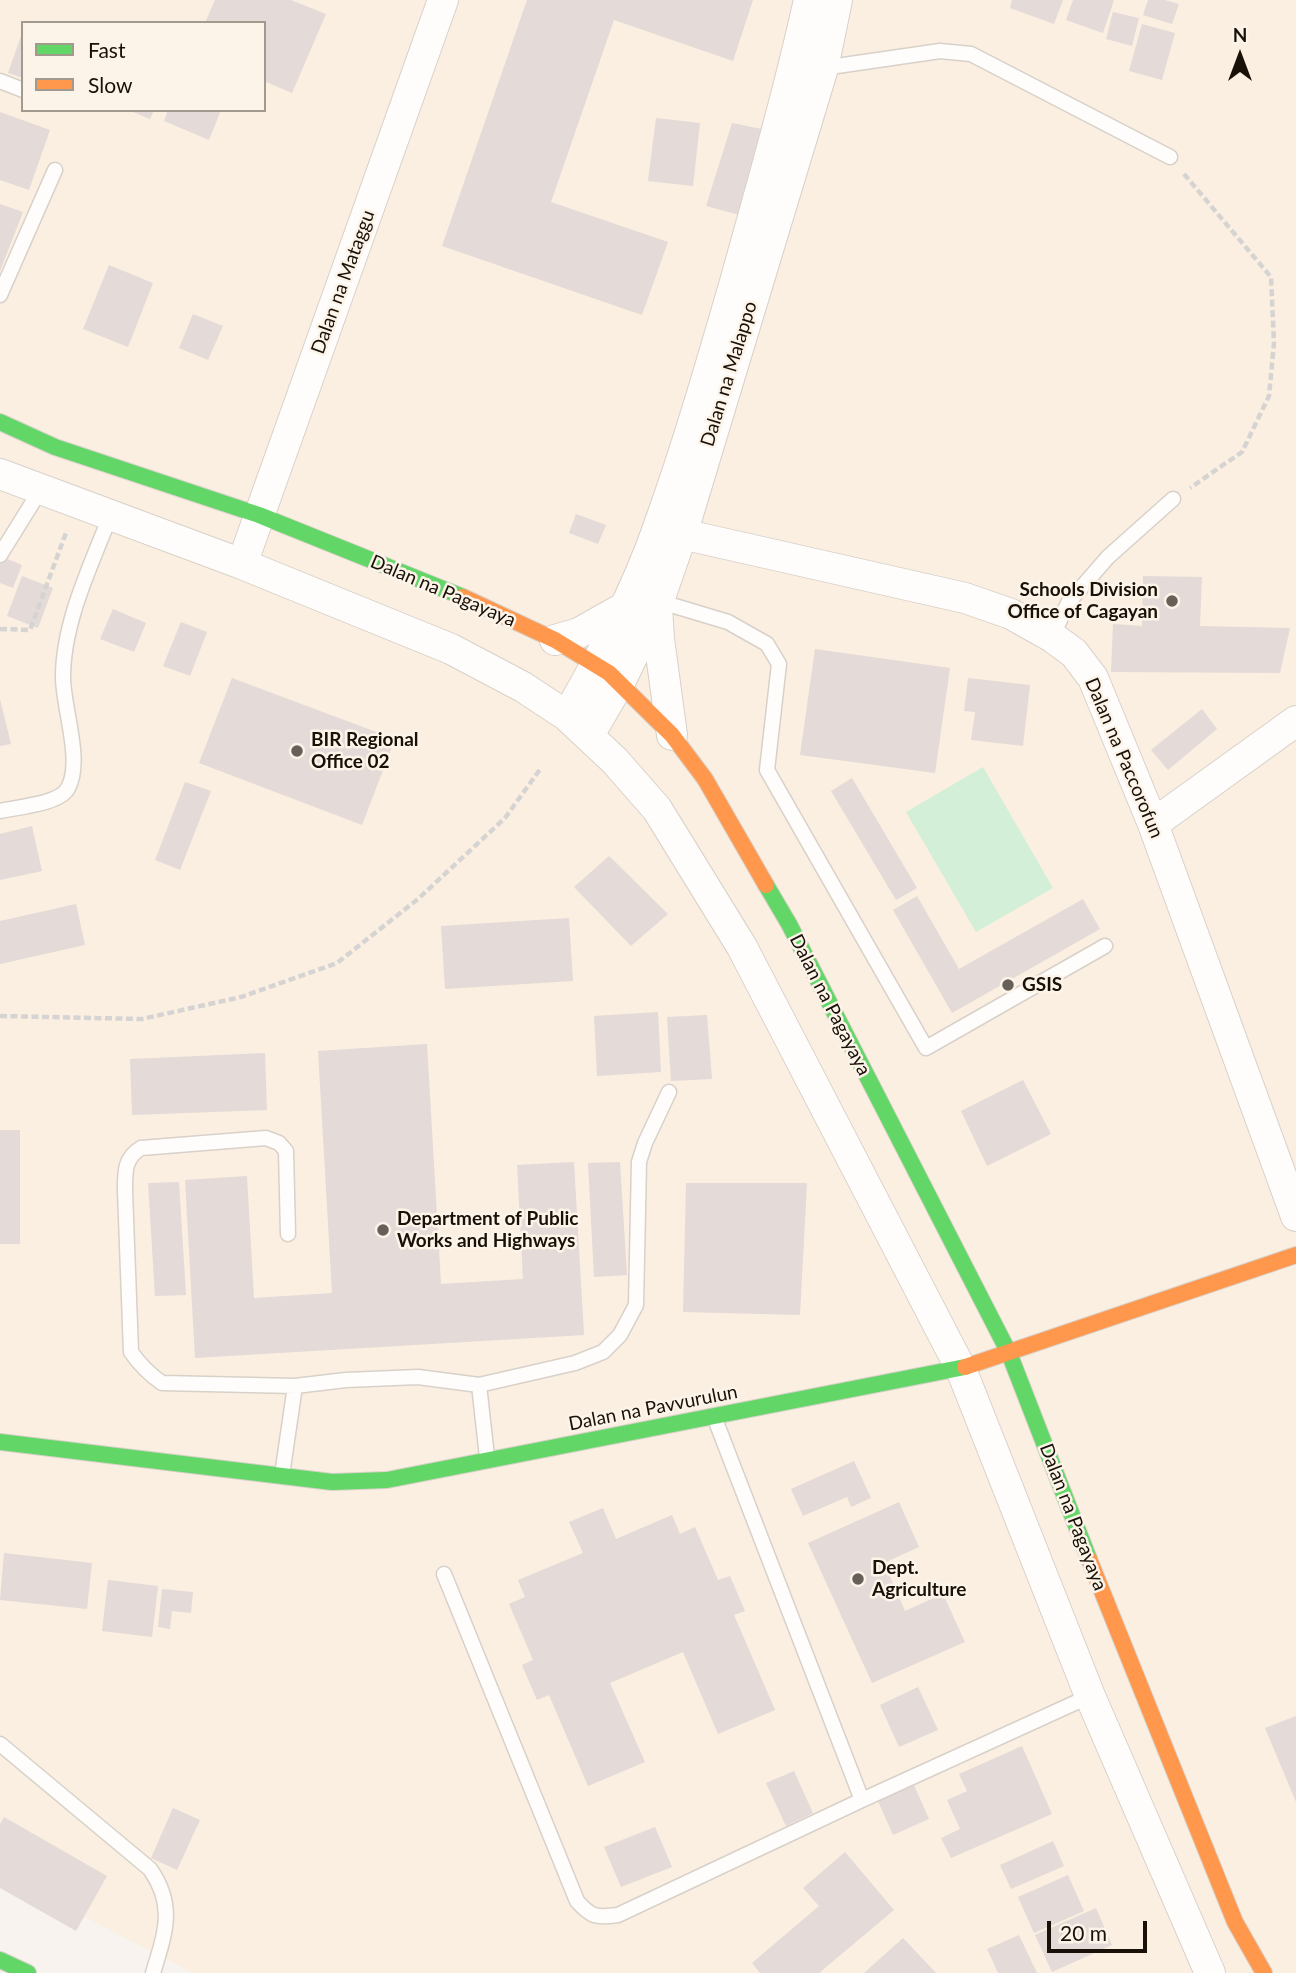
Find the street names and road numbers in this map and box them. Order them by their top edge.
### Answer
street label: Dalan na Mataggu [306,207,380,357]
street label: Dalan na Malappo [696,299,762,449]
street label: Dalan na Pagayaya [367,550,519,632]
street label: Dalan na Paccorofun [1080,674,1168,842]
street label: Dalan na Pagayaya [785,931,875,1079]
street label: Dalan na Pavvurulun [567,1380,739,1436]
street label: Dalan na Pagayaya [1035,1440,1111,1594]

